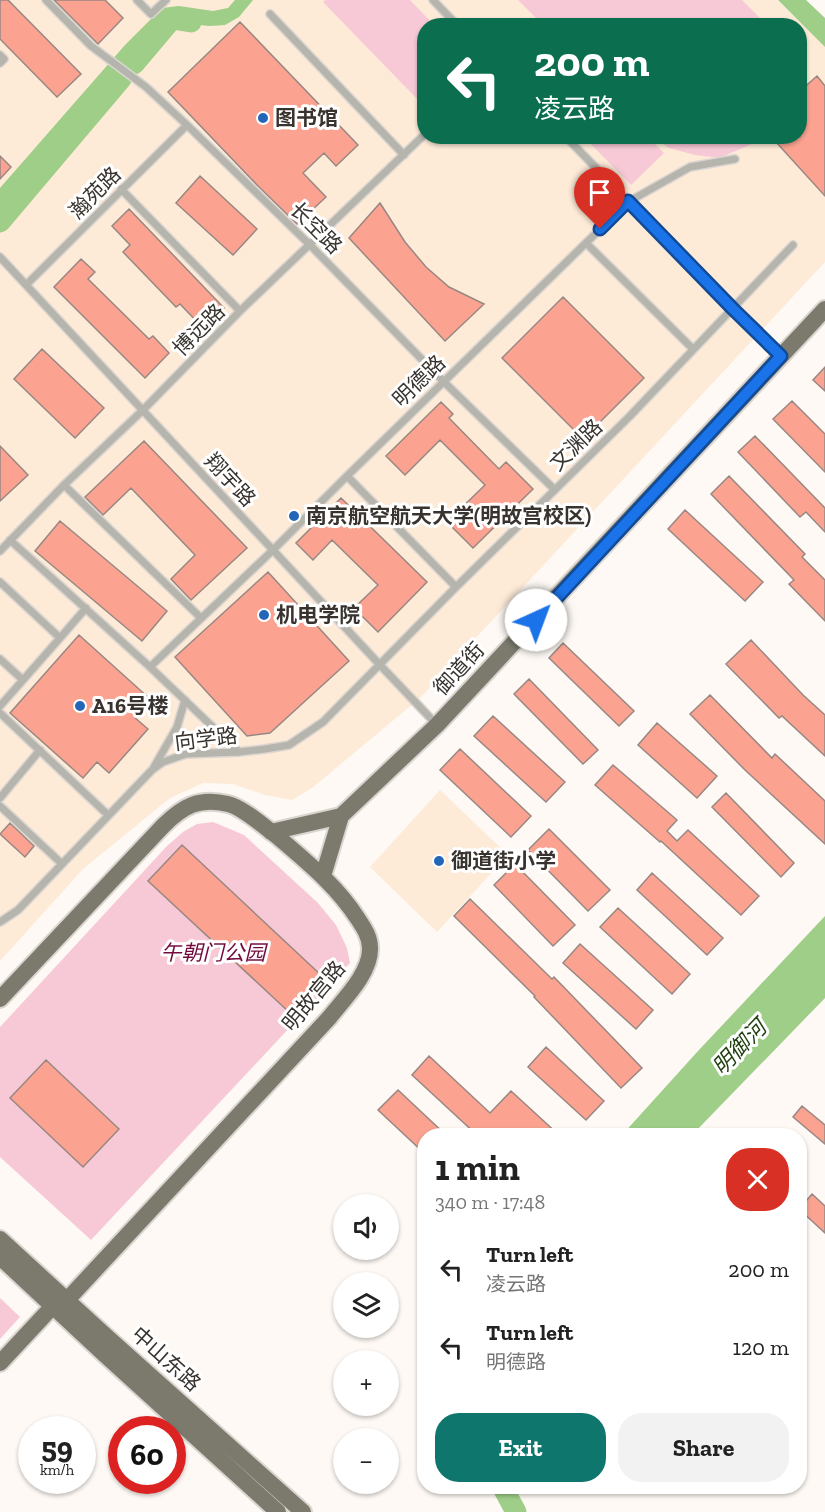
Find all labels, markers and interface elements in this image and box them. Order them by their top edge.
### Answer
text: 200 m [534,36,650,87]
icon: left [435,42,513,120]
text: 凌云路 [534,93,615,125]
place label: 图书馆 [275,105,338,130]
marker: 图书馆 [256,111,270,125]
street label: 瀚苑路 [64,162,126,224]
pin [574,167,625,229]
icon: arrive [583,176,616,209]
street label: 长空路 [285,197,347,259]
street label: 博远路 [168,299,230,361]
street label: 明德路 [387,350,450,412]
street label: 文渊路 [544,414,607,476]
street label: 翔宇路 [200,448,261,511]
place label: 南京航空航天大学(明故宫校区) [306,503,591,528]
marker: 南京航空航天大学(明故宫校区) [287,509,301,523]
position arrow [504,588,568,652]
place label: 机电学院 [276,602,360,627]
marker: 机电学院 [257,608,271,622]
street label: 御道街 [428,637,489,700]
place label: A16号楼 [92,693,168,718]
marker: A16号楼 [73,699,87,713]
street label: 向学路 [173,722,239,755]
place label: 御道街小学 [451,848,556,873]
marker: 御道街小学 [432,854,446,868]
park label: 午朝门公园 [161,940,268,965]
street label: 明故宫路 [277,955,350,1036]
water label: 明御河 [707,1011,775,1080]
text: 1 min [435,1146,520,1189]
button: close [726,1148,789,1211]
text: 340 m · 17:48 [435,1190,545,1214]
map controls [333,1194,399,1494]
button: sound [333,1194,399,1260]
text: Turn left [486,1241,573,1268]
icon: left [435,1253,468,1286]
text: 200 m [728,1256,789,1283]
button: layers [333,1272,399,1338]
text: 凌云路 [486,1272,546,1296]
text: Turn left [486,1319,573,1346]
street label: 中山东路 [127,1321,206,1396]
icon: left [435,1331,468,1364]
text: 120 m [733,1334,789,1361]
button: + [333,1350,399,1416]
text: 明德路 [486,1350,546,1374]
button: Exit [435,1413,606,1482]
button: Share [618,1413,789,1482]
speed limit sign: 60 [108,1416,186,1494]
button: − [333,1428,399,1494]
text: 59 [41,1430,73,1466]
text: km/h [40,1461,74,1479]

